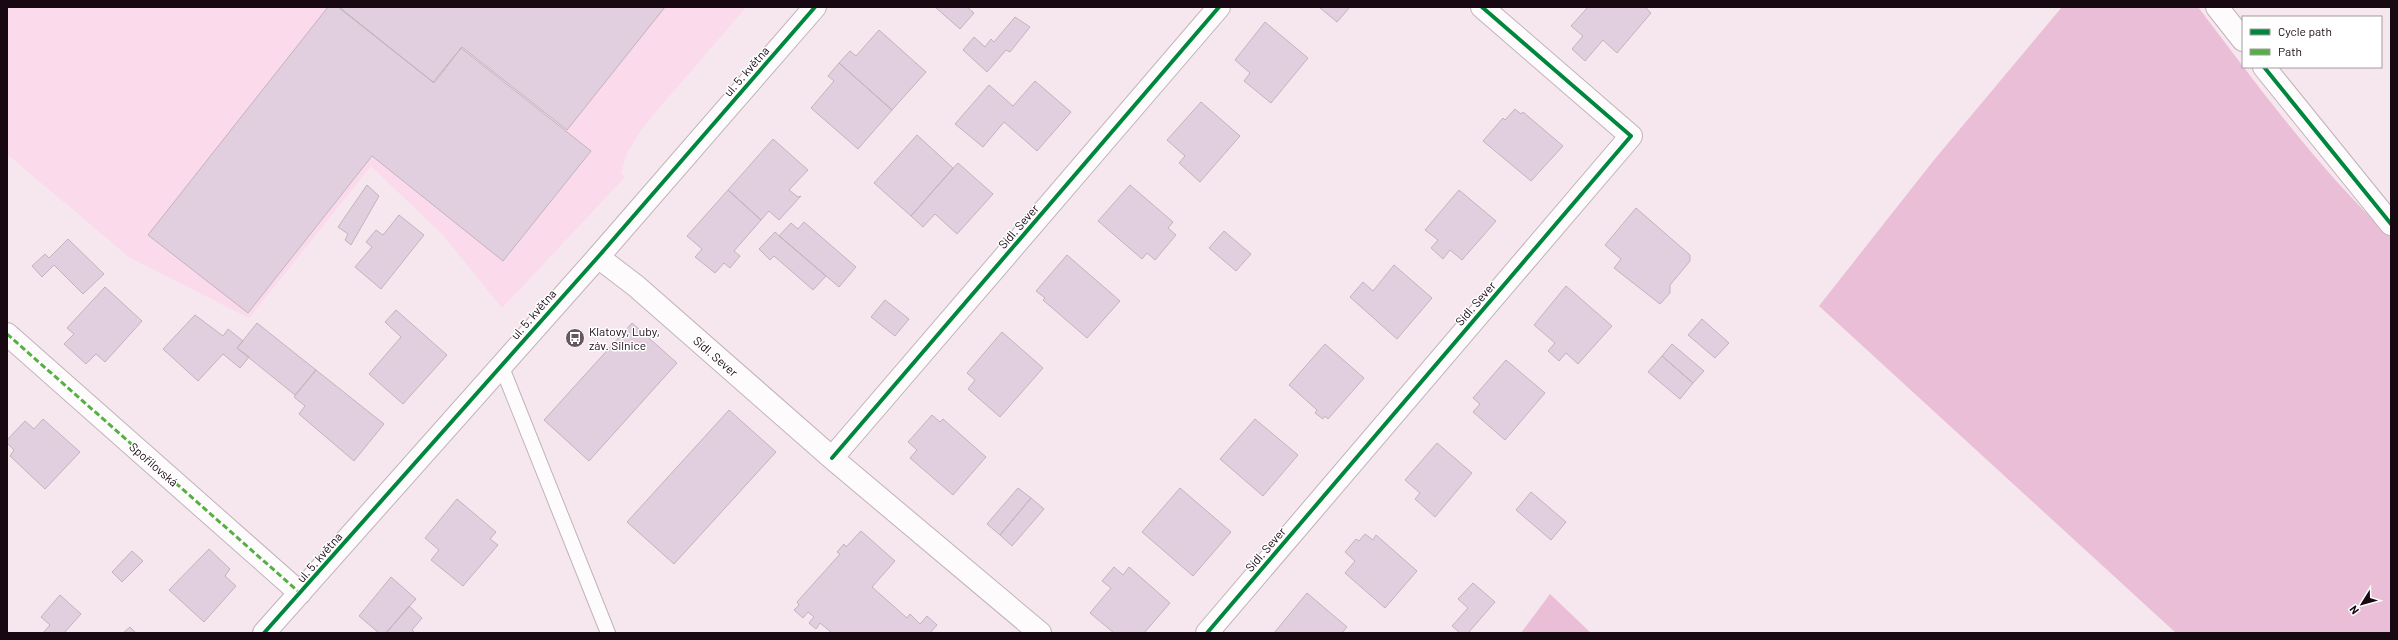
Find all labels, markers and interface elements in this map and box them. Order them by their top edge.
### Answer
legend [2242,16,2382,68]
text: Cycle path [2278,24,2332,38]
street label: ul. 5. května [721,43,771,99]
text: Path [2278,44,2302,58]
street label: Sídl. Sever [995,201,1041,251]
street label: Sídl. Sever [1452,278,1498,328]
street label: ul. 5. května [508,286,558,342]
place label: Klatovy, Luby, záv. Silnice [589,324,660,352]
bus stop icon: Klatovy, Luby, záv. Silnice [564,327,586,349]
street label: Sídl. Sever [691,333,741,379]
street label: Spořilovská [127,439,181,489]
street label: Sídl. Sever [1242,524,1288,574]
street label: ul. 5. května [294,529,344,585]
north arrow [2342,584,2382,624]
text: N [2346,603,2361,617]

